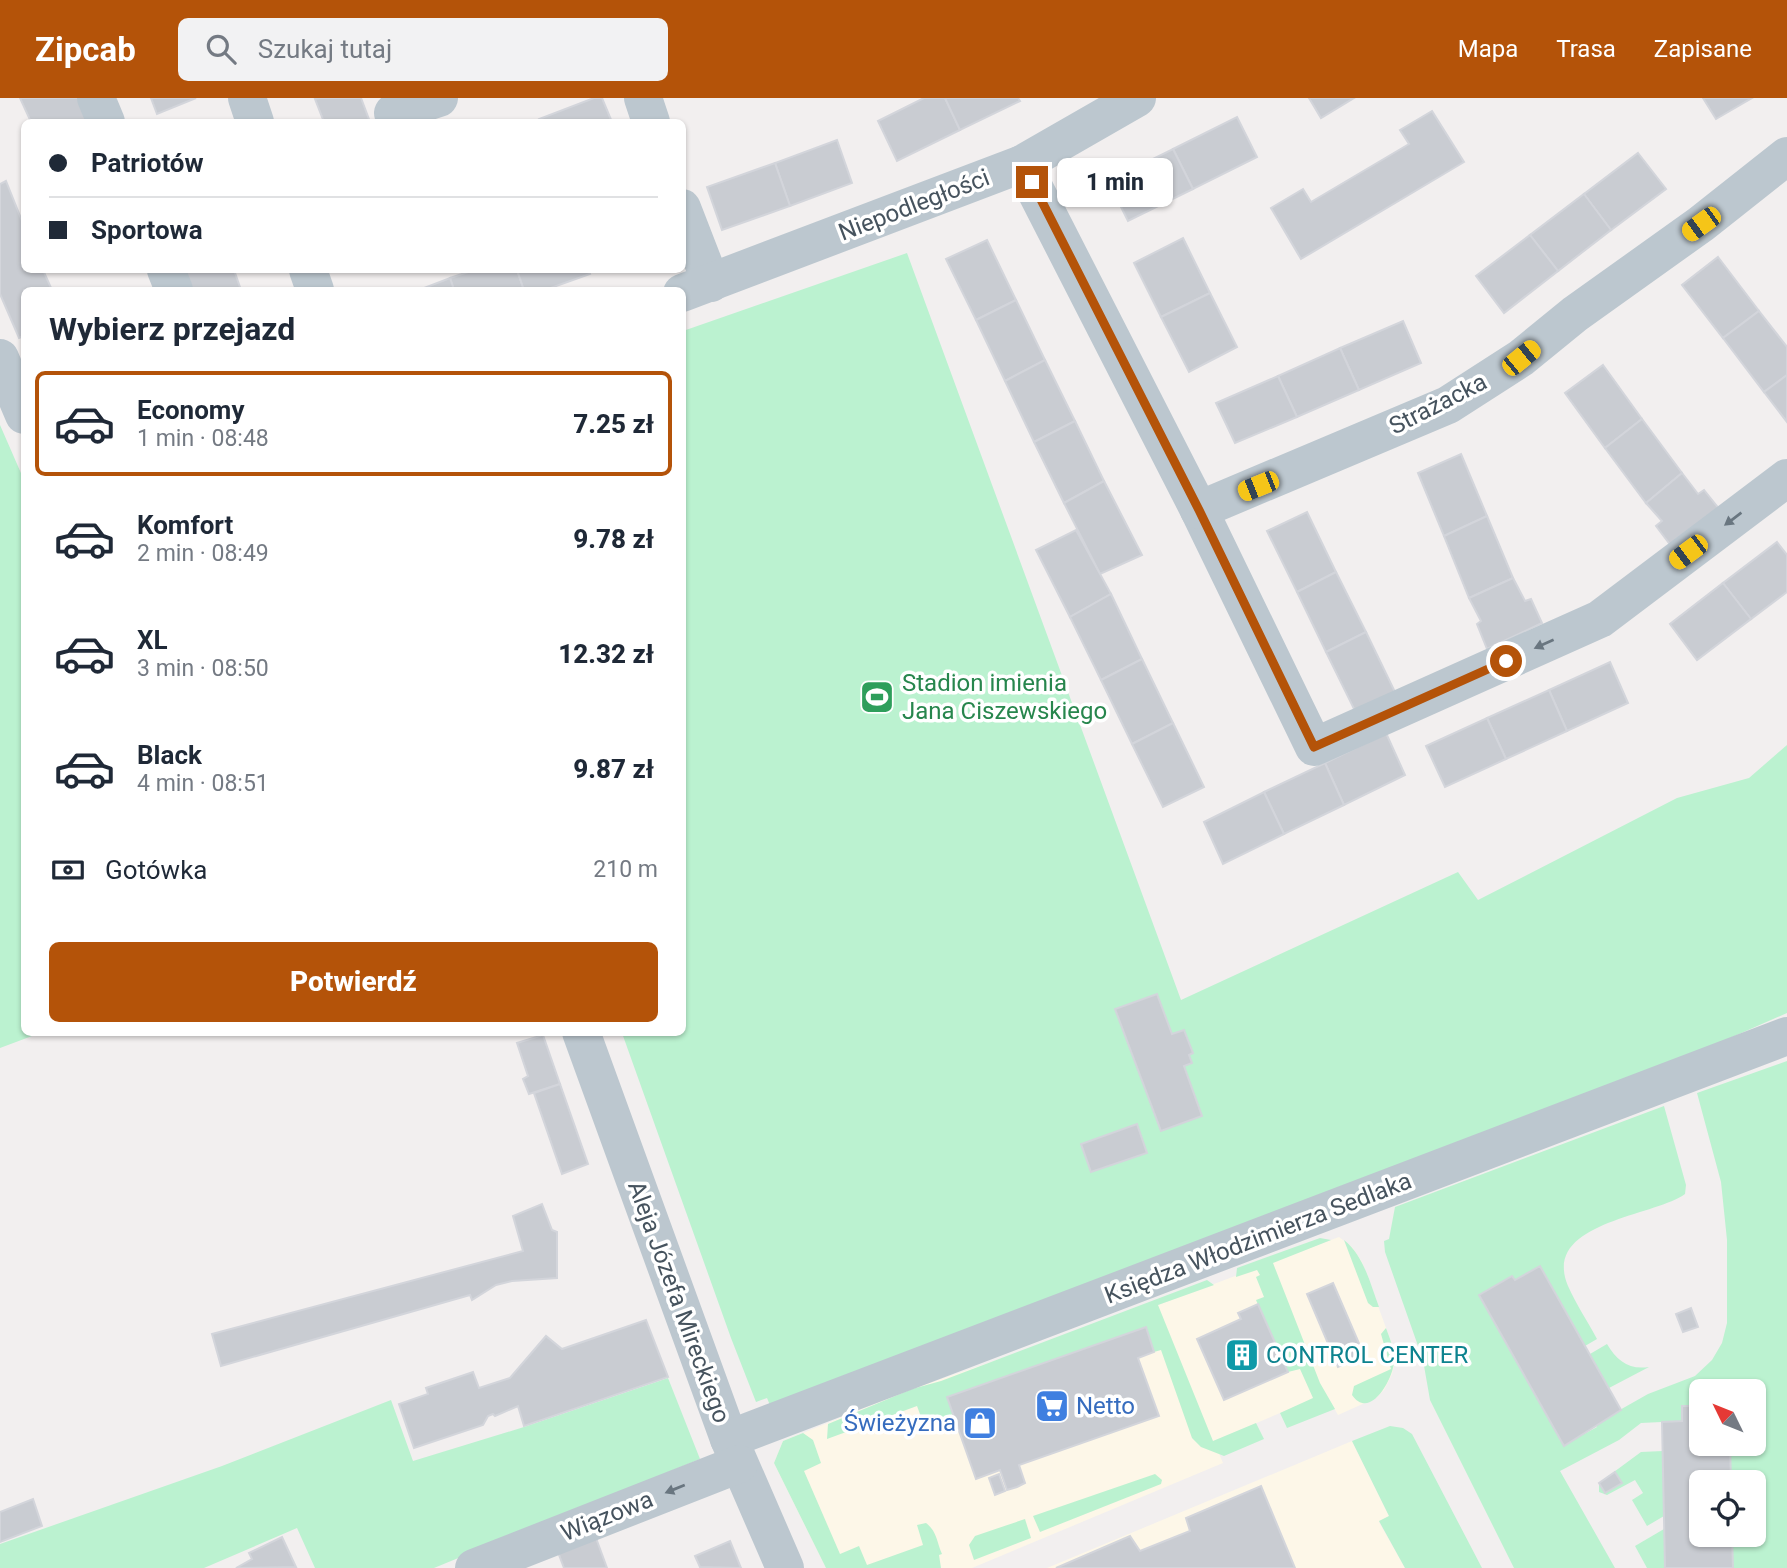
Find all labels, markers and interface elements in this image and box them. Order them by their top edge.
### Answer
search box [178,18,668,81]
text: Zipcab [35,30,136,69]
icon: search [202,30,240,68]
text: Szukaj tutaj [258,34,392,64]
text: Mapa [1458,35,1518,63]
text: Trasa [1556,35,1616,63]
text: Zapisane [1654,35,1752,63]
text: Patriotów [91,148,204,178]
callout: 1 min [1056,158,1172,206]
street label: Niepodległości [835,163,993,247]
route end [1016,166,1048,198]
text: 1 min [1086,169,1144,196]
car [1678,203,1725,245]
text: Sportowa [91,215,203,245]
text: Wybierz przejazd [49,310,295,348]
car [1499,337,1544,379]
street label: Strażacka [1385,368,1491,440]
icon: car [53,392,116,455]
text: Economy [137,395,244,425]
text: 7.25 zł [573,409,654,439]
text: 1 min · 08:48 [137,425,269,452]
car [1235,468,1282,504]
icon: car [53,507,116,570]
text: Komfort [137,510,233,540]
one-way arrow [1724,511,1742,526]
text: 9.78 zł [573,524,654,554]
car [1665,531,1712,573]
text: 2 min · 08:49 [137,540,269,567]
icon: car [53,622,116,685]
text: XL [137,625,168,655]
one-way arrow [1534,638,1554,650]
text: 12.32 zł [558,639,654,669]
route start [1490,645,1522,677]
text: 3 min · 08:50 [137,655,269,682]
place label: Stadion imienia Jana Ciszewskiego [902,669,1107,725]
sports icon: Stadion imienia Jana Ciszewskiego [858,678,896,716]
icon: car [53,737,116,800]
text: Black [137,740,202,770]
text: 9.87 zł [573,754,654,784]
text: 4 min · 08:51 [137,770,269,797]
icon: cash [49,851,87,889]
text: Gotówka [105,855,207,885]
text: 210 m [593,856,658,883]
button: Potwierdź [49,942,658,1022]
street label: Księdza Włodzimierza Sedlaka [1101,1166,1415,1310]
street label: Aleja Józefa Mireckiego [622,1177,736,1427]
building icon: CONTROL CENTER [1223,1336,1261,1374]
place label: CONTROL CENTER [1266,1341,1468,1369]
north arrow [1689,1379,1766,1456]
map controls [1689,1379,1766,1547]
supermarket icon: Netto [1033,1387,1071,1425]
place label: Netto [1076,1392,1135,1420]
shop icon: Świeżyzna [961,1404,999,1442]
place label: Świeżyzna [844,1409,956,1437]
button: locate [1689,1470,1766,1547]
one-way arrow [665,1483,686,1494]
street label: Wiązowa [557,1485,657,1547]

